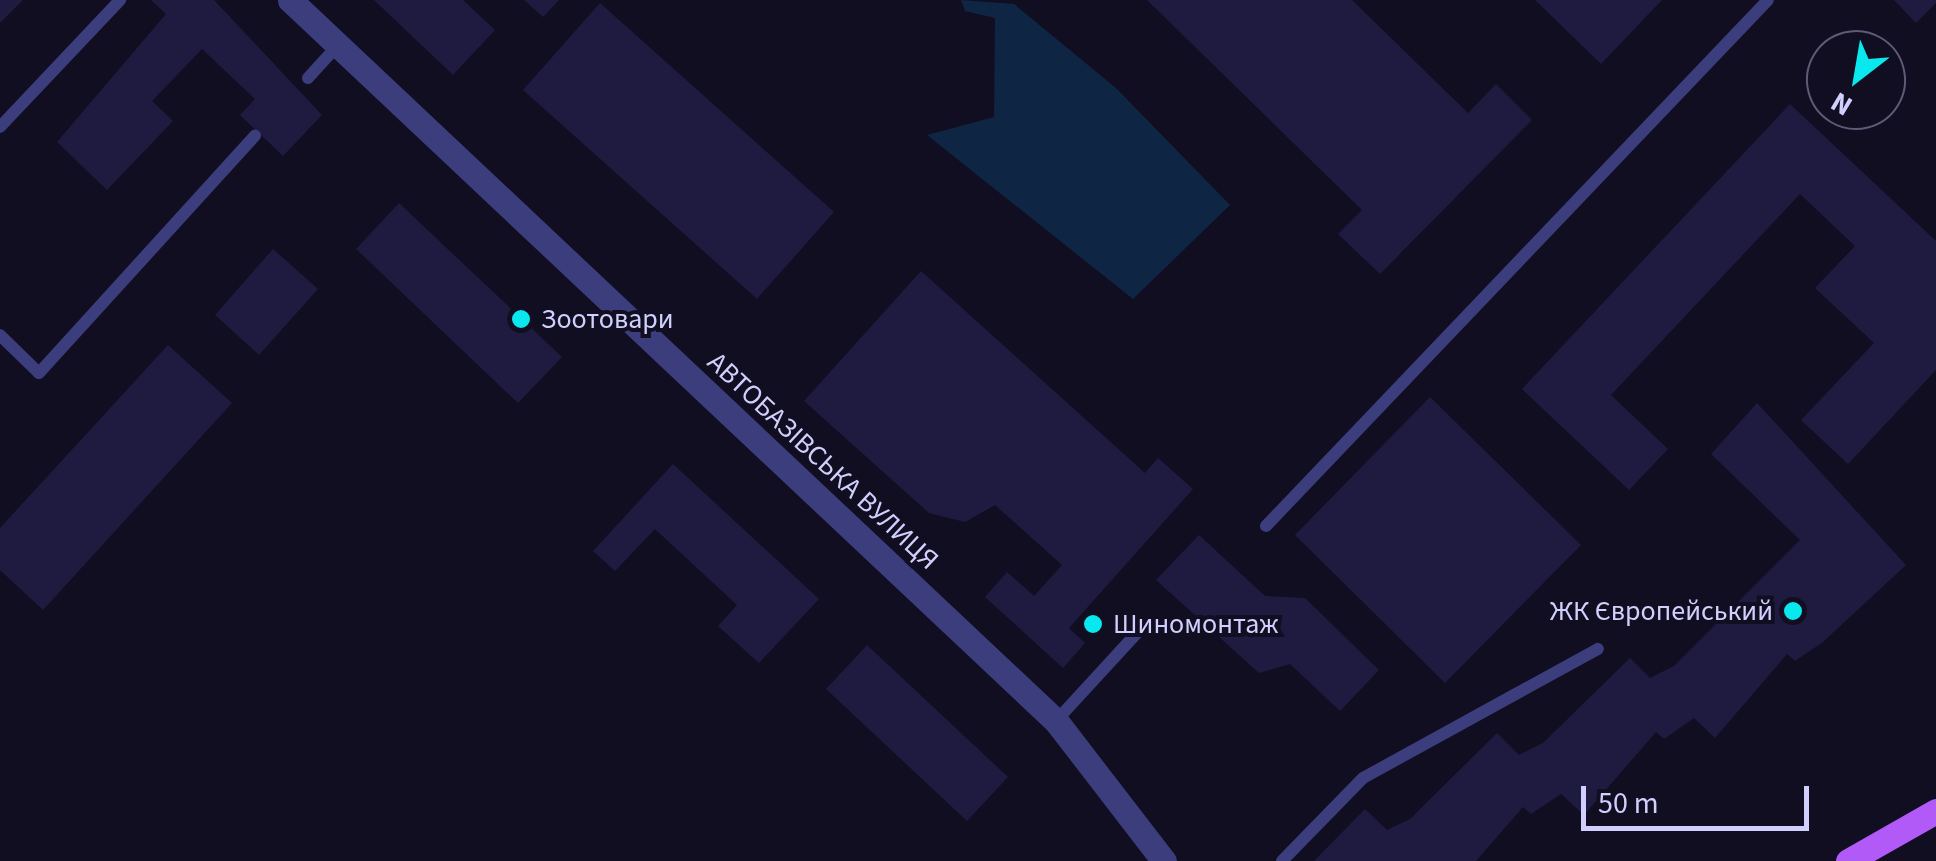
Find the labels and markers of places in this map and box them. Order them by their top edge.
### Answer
place label: Зоотовари [541,302,674,336]
marker: Зоотовари [510,308,532,330]
place label: ЖК Європейський [1550,594,1773,628]
marker: ЖК Європейський [1782,600,1804,622]
place label: Шиномонтаж [1113,607,1279,641]
marker: Шиномонтаж [1082,613,1104,635]

